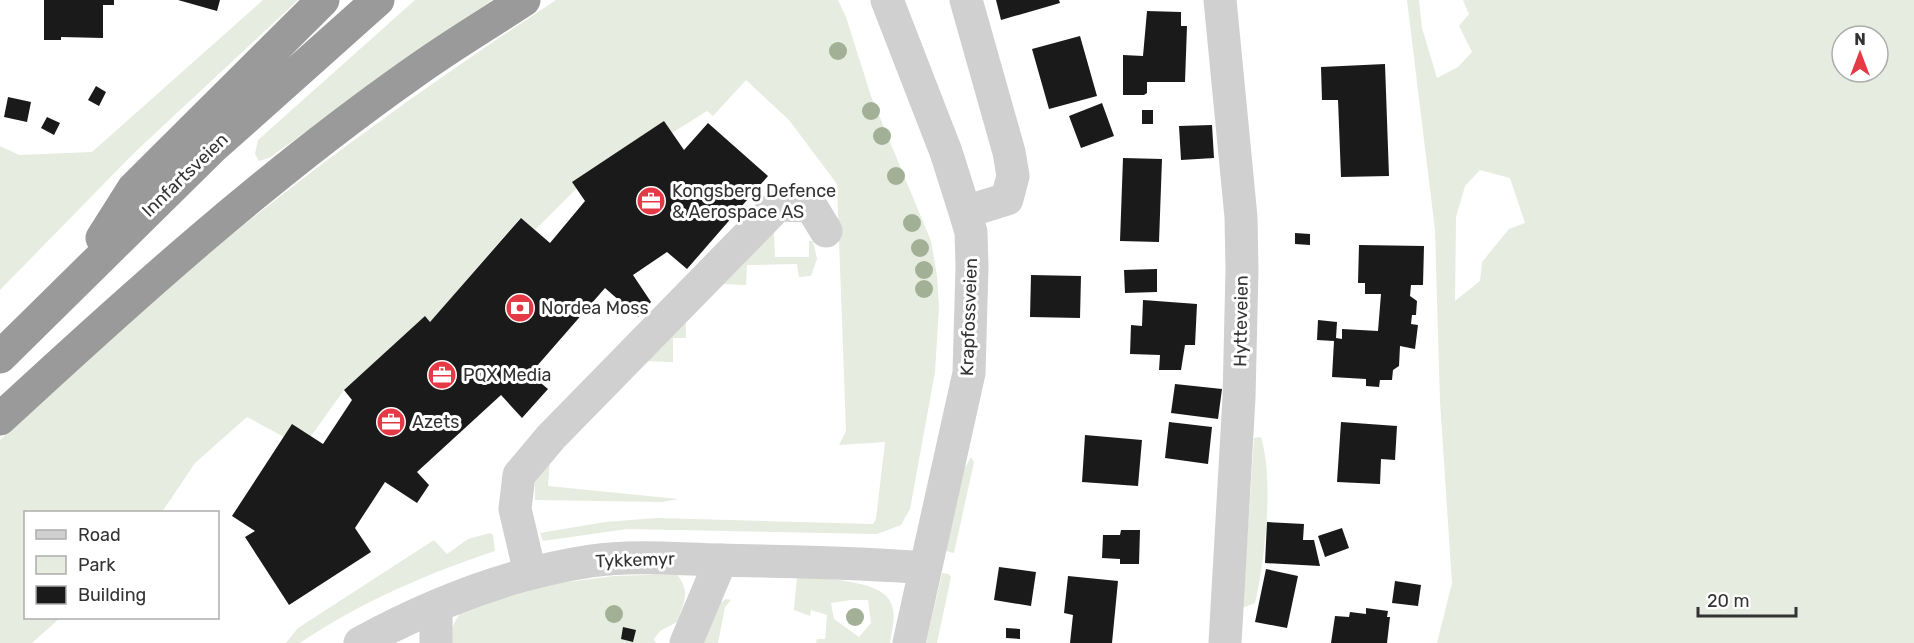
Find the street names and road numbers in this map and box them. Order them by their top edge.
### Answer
street label: Innfartsveien [137,128,233,222]
street label: Krapfossveien [956,258,982,376]
street label: Hytteveien [1229,275,1253,367]
street label: Tykkemyr [595,548,675,572]

